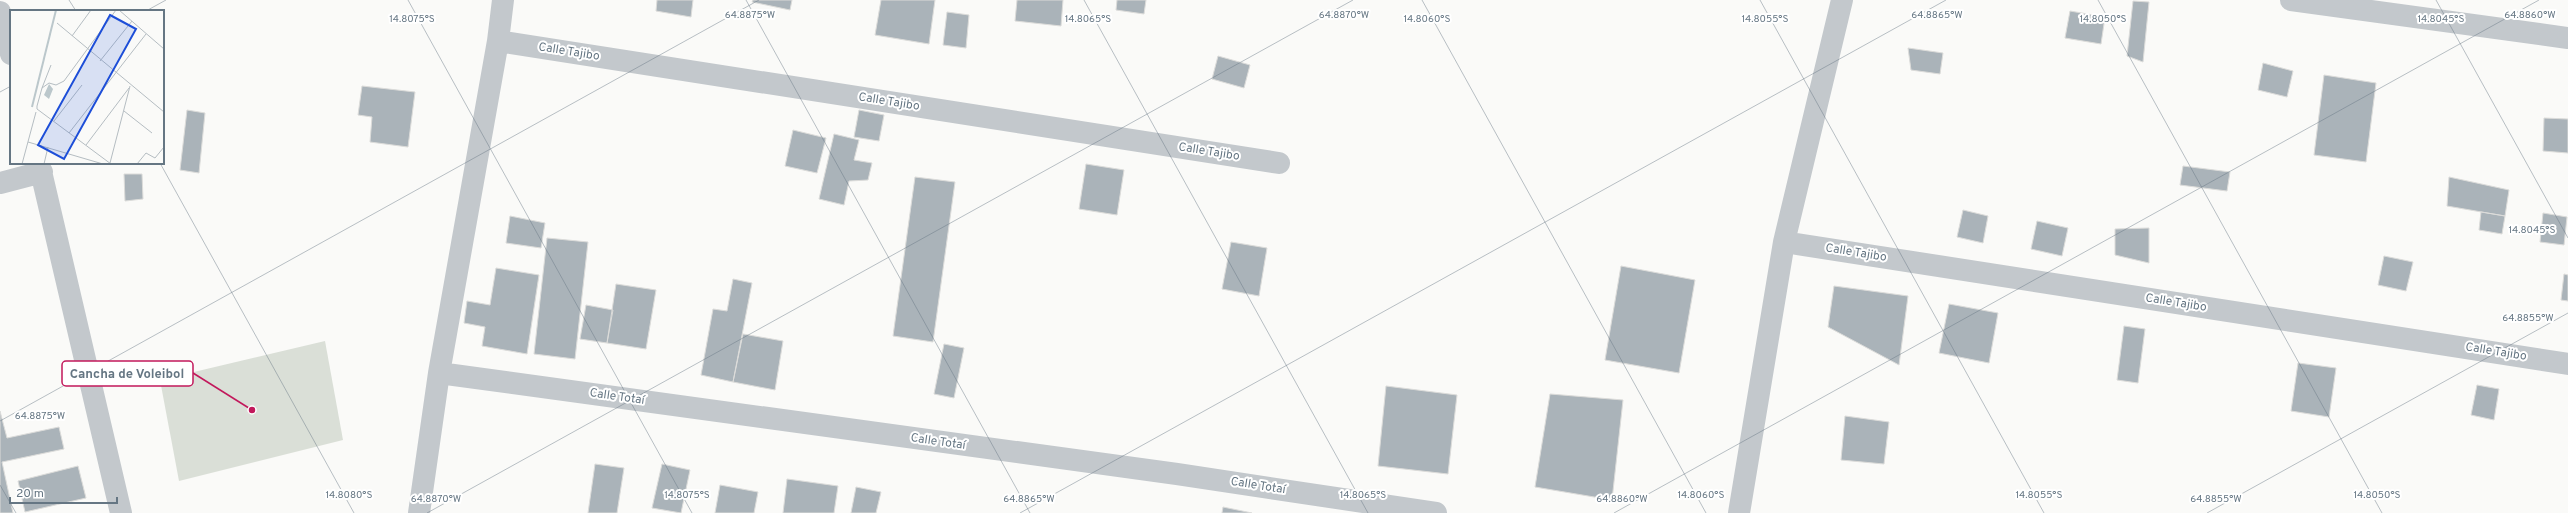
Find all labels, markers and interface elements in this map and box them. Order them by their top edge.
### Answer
text: 64.8875°W [725,9,775,22]
text: 64.8870°W [1319,9,1369,22]
text: 64.8865°W [1911,9,1963,22]
text: 64.8860°W [2504,9,2556,22]
inset map [10,10,164,164]
text: 14.8075°S [389,13,435,26]
text: 14.8065°S [1065,13,1111,26]
text: 14.8060°S [1404,13,1450,26]
text: 14.8055°S [1742,13,1788,26]
text: 14.8050°S [2079,13,2127,26]
text: 14.8045°S [2418,13,2464,26]
street label: Calle Tajibo [537,39,601,65]
street label: Calle Tajibo [857,89,921,115]
street label: Calle Tajibo [1177,139,1241,165]
text: 14.8045°S [2509,224,2555,237]
street label: Calle Tajibo [1824,240,1888,266]
street label: Calle Tajibo [2144,290,2208,316]
text: 64.8855°W [2502,312,2554,325]
street label: Calle Tajibo [2464,339,2528,365]
callout: Cancha de Voleibol [62,361,193,386]
text: Cancha de Voleibol [70,367,184,383]
street label: Calle Totaí [588,385,646,409]
text: 64.8875°W [15,410,65,423]
street label: Calle Totaí [909,430,967,454]
street label: Calle Totaí [1229,474,1288,498]
scale bar [10,479,117,505]
text: 20 m [16,486,44,502]
text: 14.8080°S [326,489,372,502]
text: 14.8075°S [664,489,710,502]
text: 14.8065°S [1340,489,1386,502]
text: 14.8060°S [1678,489,1724,502]
text: 14.8055°S [2016,489,2062,502]
text: 14.8050°S [2353,489,2401,502]
text: 64.8870°W [411,493,461,506]
text: 64.8865°W [1003,493,1055,506]
text: 64.8860°W [1596,493,1648,506]
text: 64.8855°W [2190,493,2242,506]

